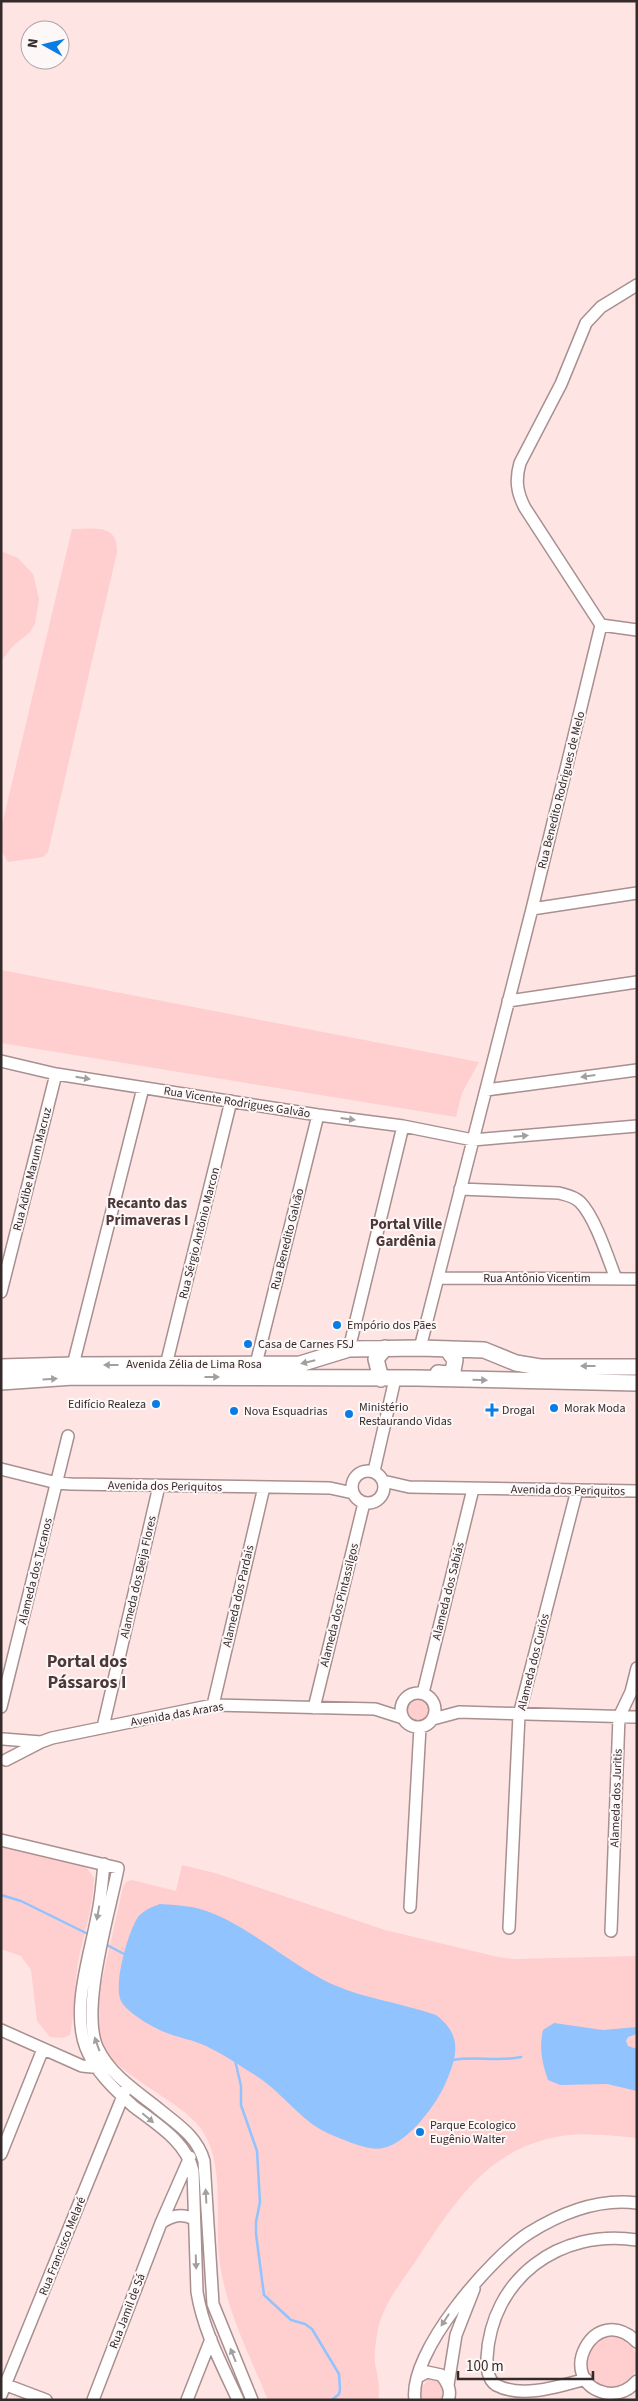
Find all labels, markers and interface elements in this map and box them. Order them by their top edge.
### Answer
north arrow [20,20,70,70]
text: N [23,37,44,49]
street label: Rua Benedito Rodrigues de Melo [534,710,589,871]
one-way arrow [580,1072,596,1080]
one-way arrow [76,1075,92,1083]
street label: Rua Vicente Rodrigues Galvão [162,1082,311,1122]
street label: Rua Adibe Marum Macruz [9,1106,56,1233]
one-way arrow [340,1115,356,1123]
one-way arrow [514,1131,530,1139]
street label: Rua Sérgio Antônio Marcon [175,1166,224,1301]
street label: Rua Benedito Galvão [267,1187,308,1292]
district label: Recanto das Primaveras I [106,1193,188,1231]
district label: Portal Ville Gardênia [370,1214,442,1252]
street label: Rua Antônio Vicentim [483,1270,591,1287]
place label: Empório dos Pães [347,1317,436,1334]
marker: Empório dos Pães [331,1319,343,1331]
place label: Casa de Carnes FSJ [258,1336,354,1353]
marker: Casa de Carnes FSJ [242,1338,254,1350]
street label: Avenida Zélia de Lima Rosa [126,1356,262,1373]
one-way arrow [300,1358,316,1366]
one-way arrow [103,1361,119,1369]
one-way arrow [580,1362,596,1370]
one-way arrow [205,1373,221,1381]
one-way arrow [42,1374,58,1382]
one-way arrow [472,1376,488,1384]
place label: Edifício Realeza [68,1396,146,1413]
marker: Edifício Realeza [150,1398,162,1410]
place label: Ministério Restaurando Vidas [359,1399,452,1430]
place label: Morak Moda [564,1400,625,1417]
place label: Drogal [502,1402,535,1419]
marker: Morak Moda [548,1402,560,1414]
place label: Nova Esquadrias [244,1403,327,1420]
marker: Drogal [486,1404,498,1416]
marker: Nova Esquadrias [228,1405,240,1417]
marker: Ministério Restaurando Vidas [343,1408,355,1420]
street label: Avenida dos Periquitos [108,1477,222,1496]
street label: Avenida dos Periquitos [511,1481,625,1500]
street label: Alameda dos Beija Flores [116,1514,161,1640]
street label: Alameda dos Tucanos [14,1516,57,1626]
street label: Alameda dos Sabiás [428,1540,469,1642]
street label: Alameda dos Pintassilgos [316,1542,363,1669]
street label: Alameda dos Pardais [218,1543,258,1649]
street label: Alameda dos Curiós [513,1612,554,1712]
district label: Portal dos Pássaros I [47,1649,127,1695]
street label: Avenida das Araras [129,1698,225,1731]
street label: Alameda dos Juritis [606,1748,627,1848]
one-way arrow [93,1905,101,1921]
one-way arrow [93,2036,100,2051]
one-way arrow [142,2112,154,2124]
place label: Parque Ecologico Eugênio Walter [430,2117,516,2148]
marker: Parque Ecologico Eugênio Walter [414,2126,426,2138]
one-way arrow [201,2188,209,2204]
street label: Rua Francisco Melaré [35,2194,90,2298]
one-way arrow [192,2254,200,2270]
street label: Rua Jamil de Sá [105,2271,150,2351]
one-way arrow [441,2314,450,2327]
one-way arrow [229,2348,237,2362]
scale bar [458,2348,593,2380]
text: 100 m [466,2356,504,2377]

